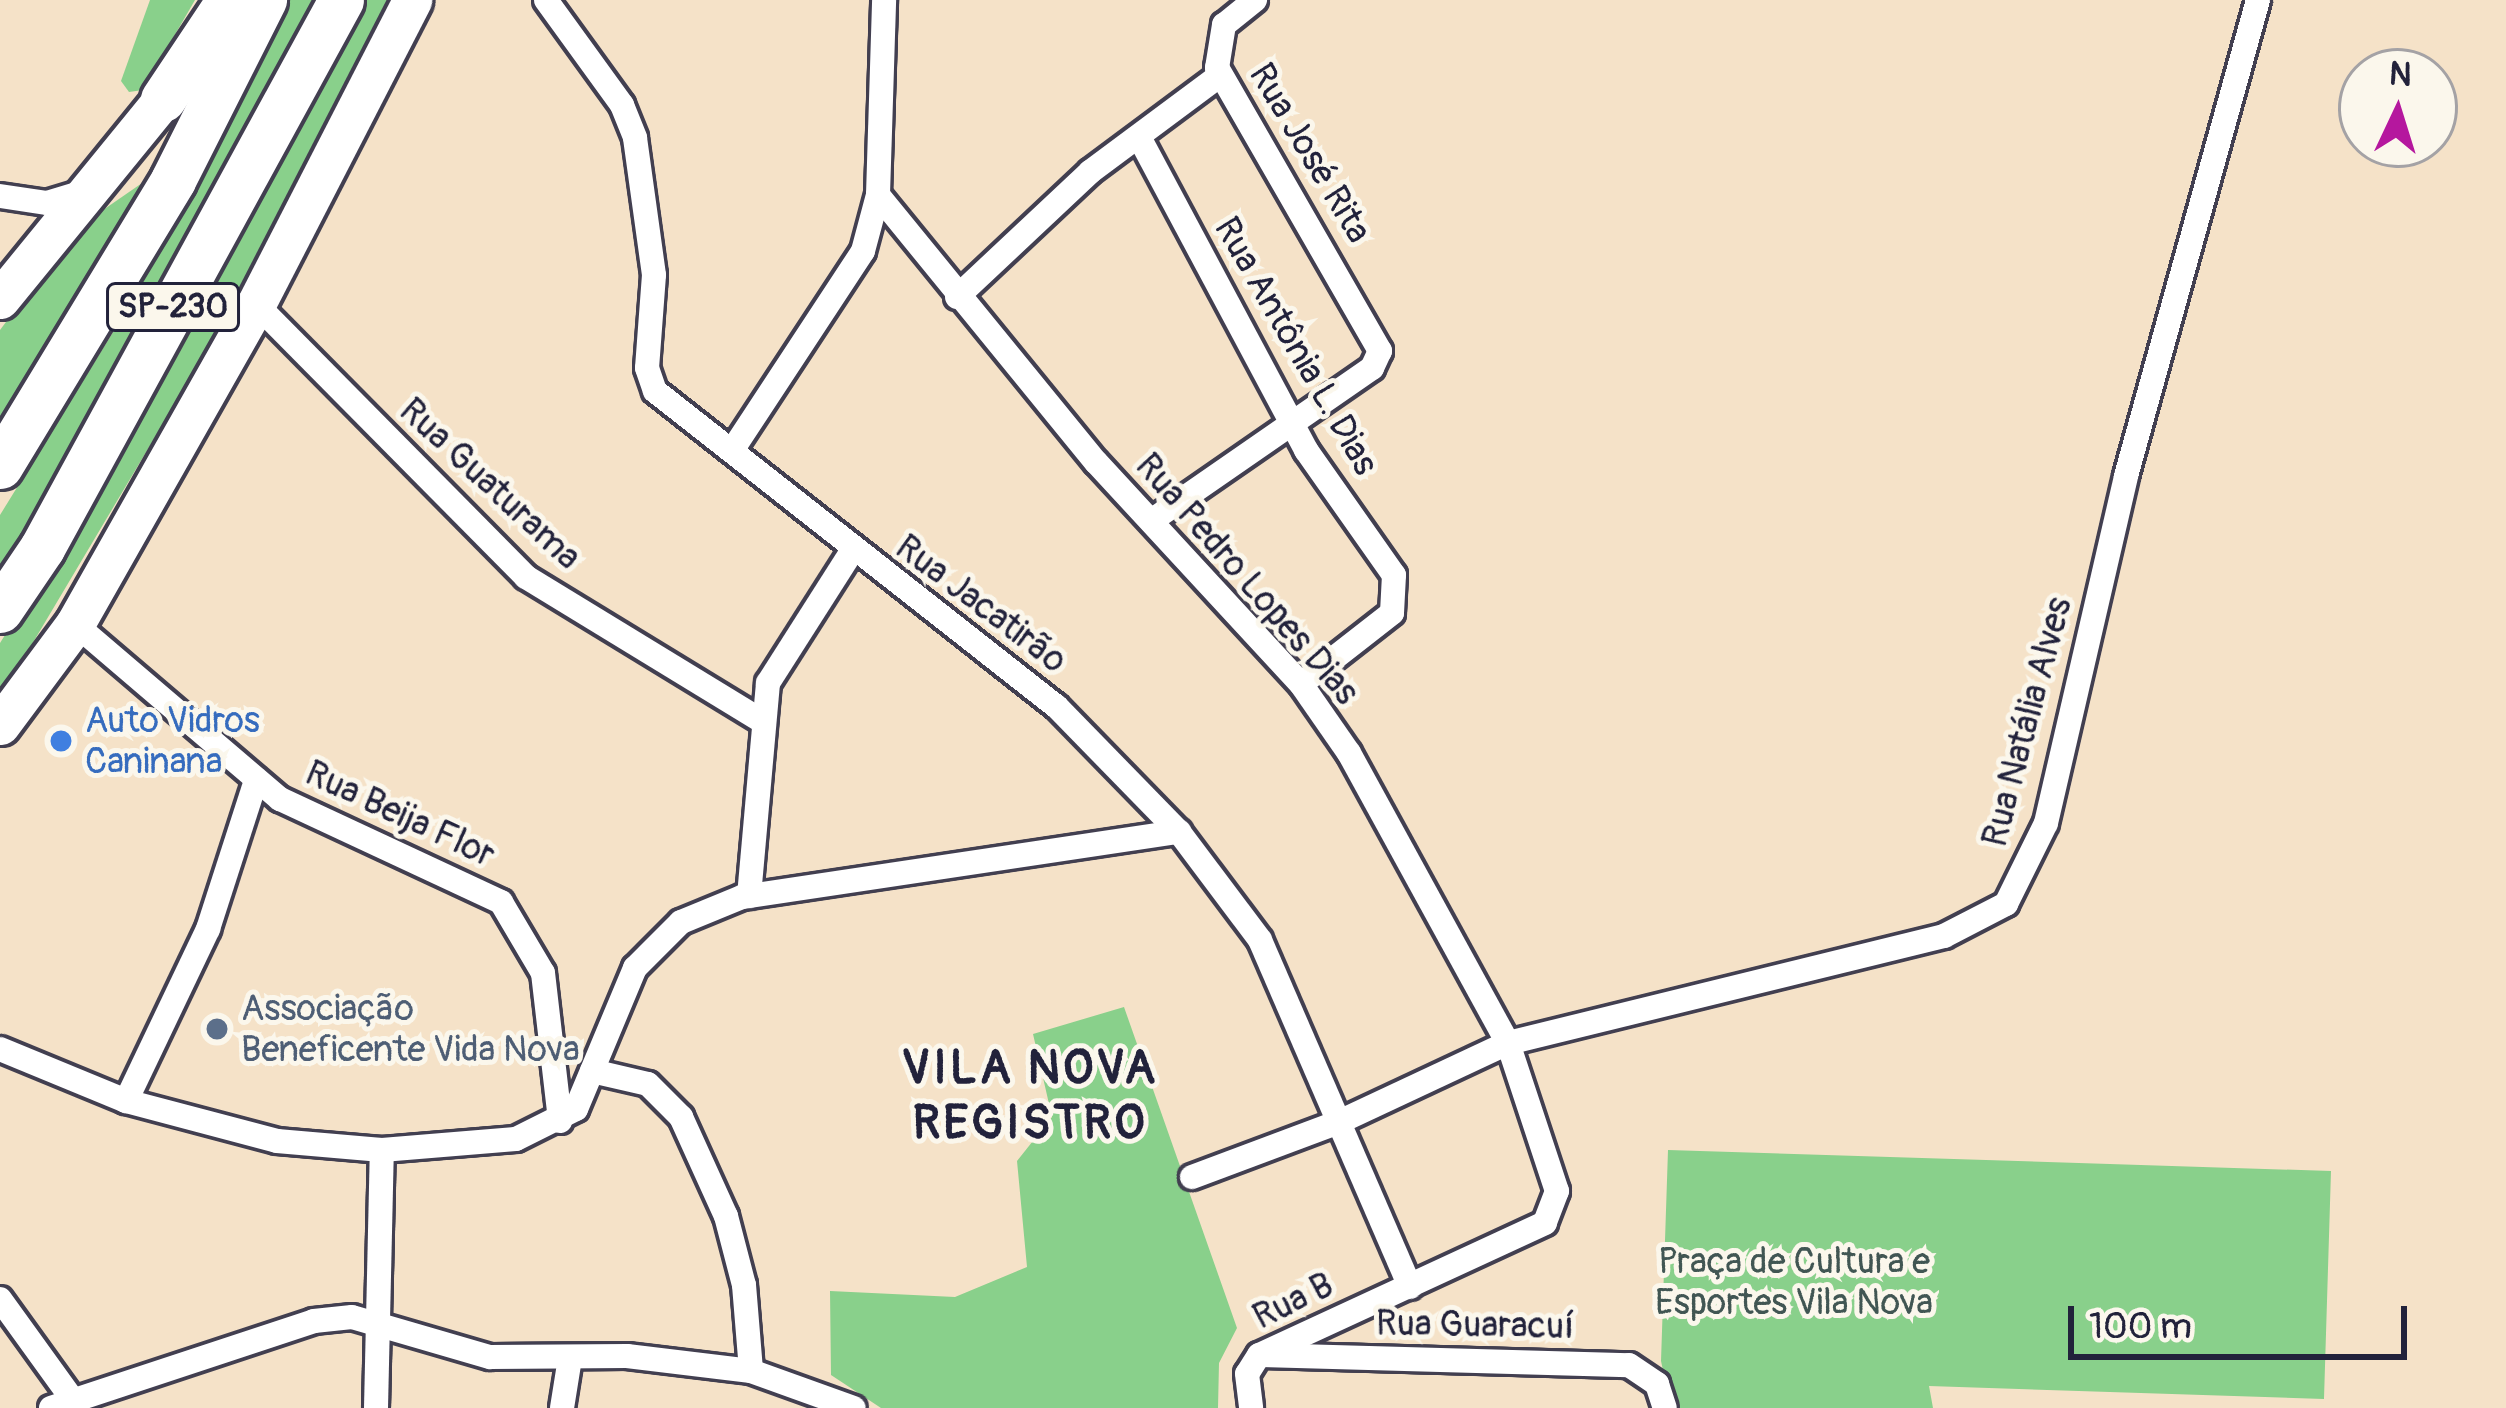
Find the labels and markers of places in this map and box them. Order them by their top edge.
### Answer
place label: Auto Vidros Caninana [85,698,260,783]
marker: Auto Vidros Caninana [48,728,74,754]
place label: Associação Beneficente Vida Nova [241,986,580,1071]
marker: Associação Beneficente Vida Nova [204,1016,230,1042]

